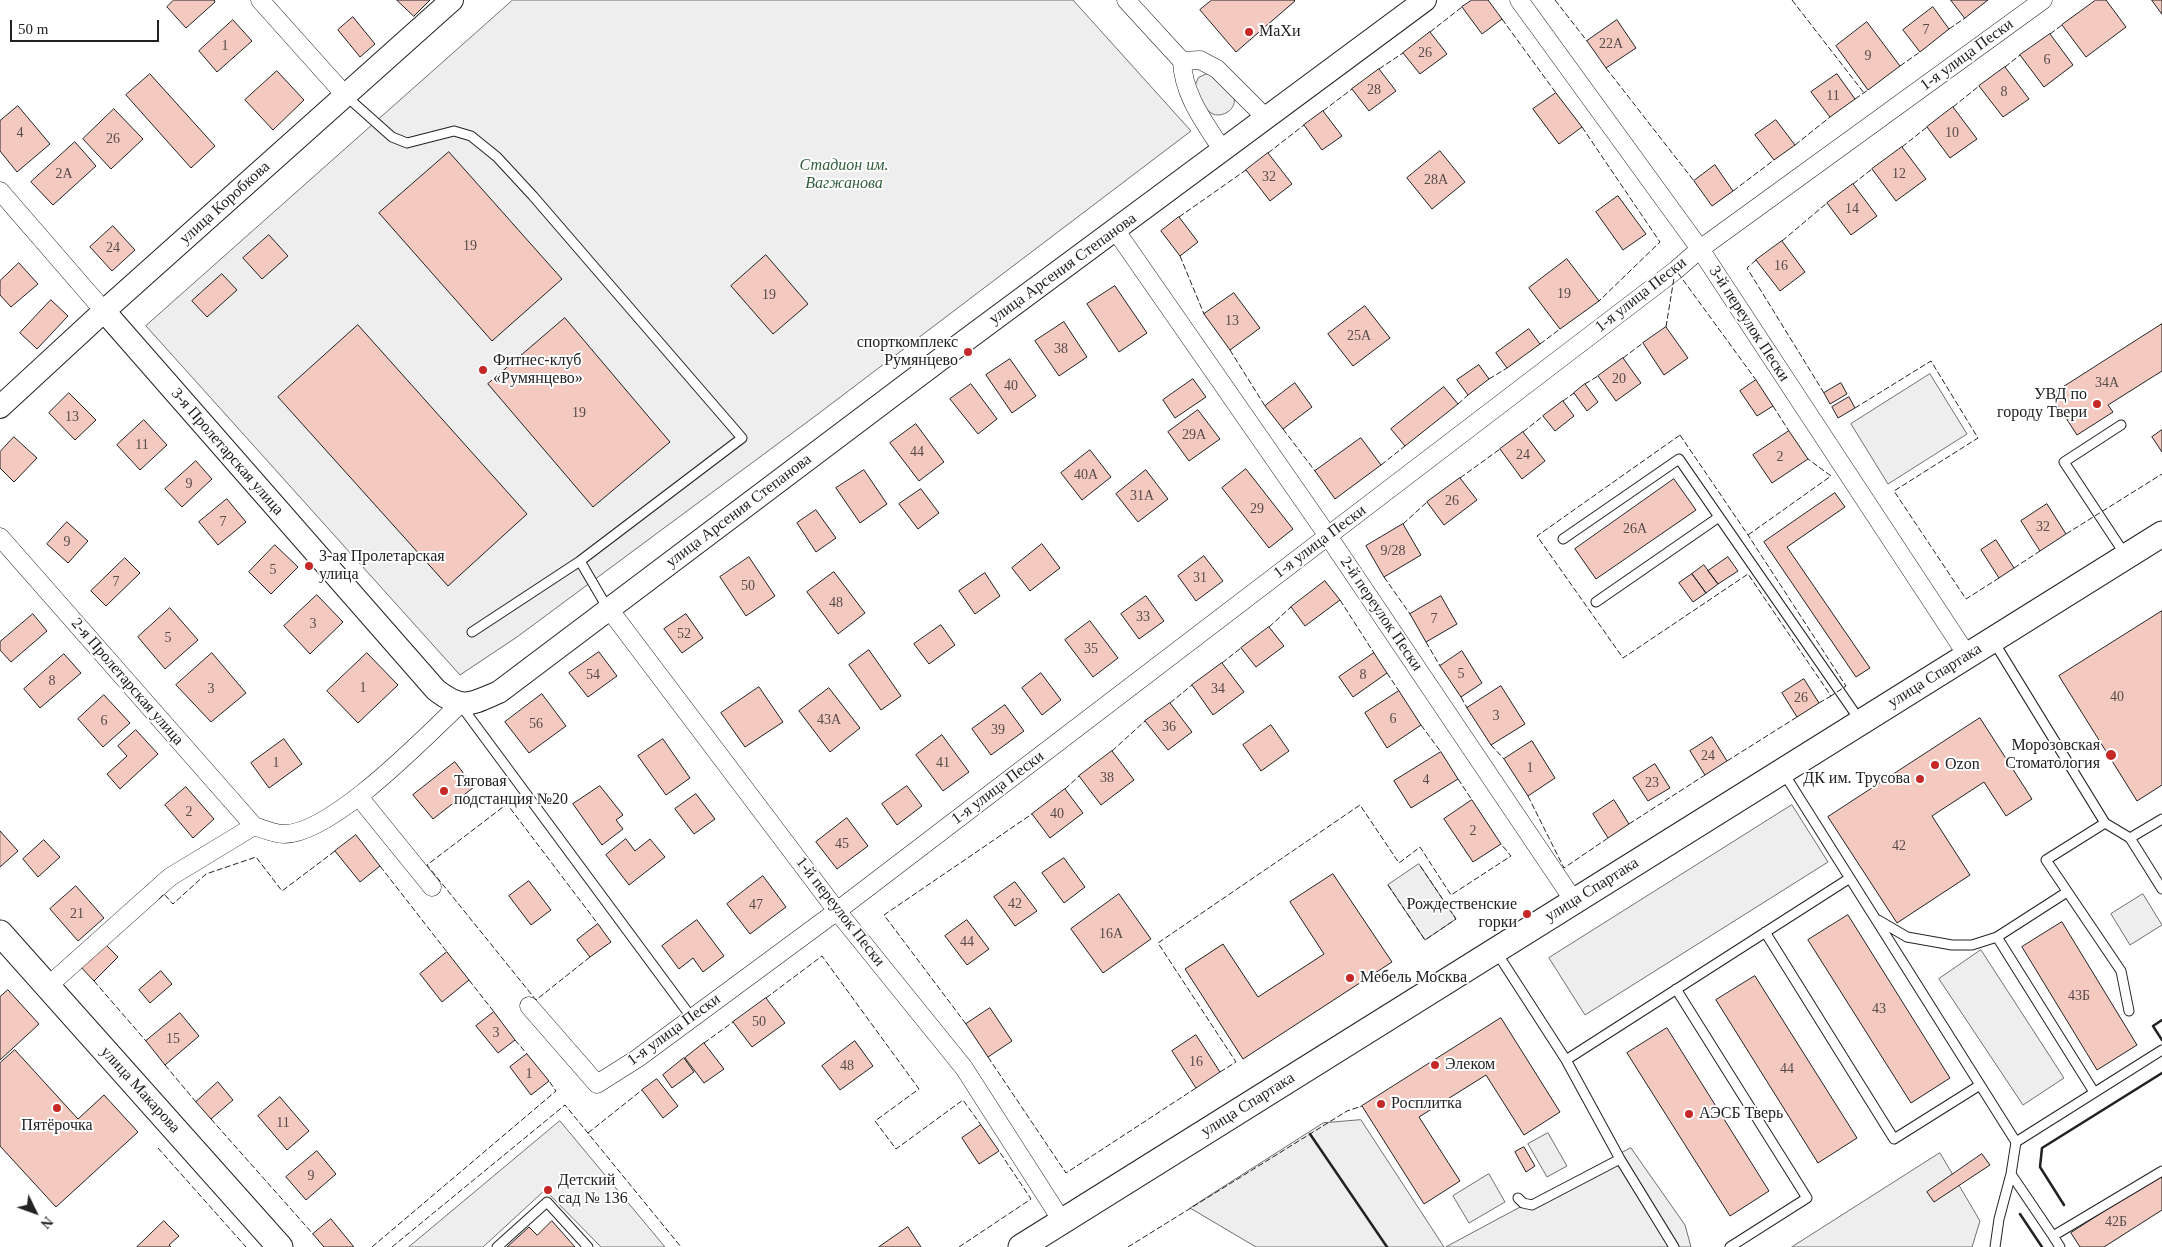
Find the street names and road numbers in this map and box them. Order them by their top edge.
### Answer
street label: 1-я улица Пески [1917,15,2017,95]
street label: улица Коробкова [176,157,274,249]
street label: улица Арсения Степанова [986,209,1140,329]
street label: 1-я улица Пески [1591,253,1691,337]
street label: 3-й переулок Пески [1705,263,1793,385]
street label: 3-я Пролетарская улица [167,385,287,519]
street label: улица Арсения Степанова [662,450,816,572]
street label: 1-я улица Пески [1270,501,1370,583]
street label: 2-й переулок Пески [1336,553,1426,675]
street label: 2-я Пролетарская улица [67,615,187,749]
street label: улица Спартака [1885,640,1985,712]
street label: 1-я улица Пески [948,747,1048,829]
street label: 1-й переулок Пески [791,853,889,971]
street label: улица Спартака [1542,854,1642,926]
street label: 1-я улица Пески [624,990,724,1070]
street label: улица Макарова [96,1043,184,1137]
street label: улица Спартака [1198,1069,1298,1141]

